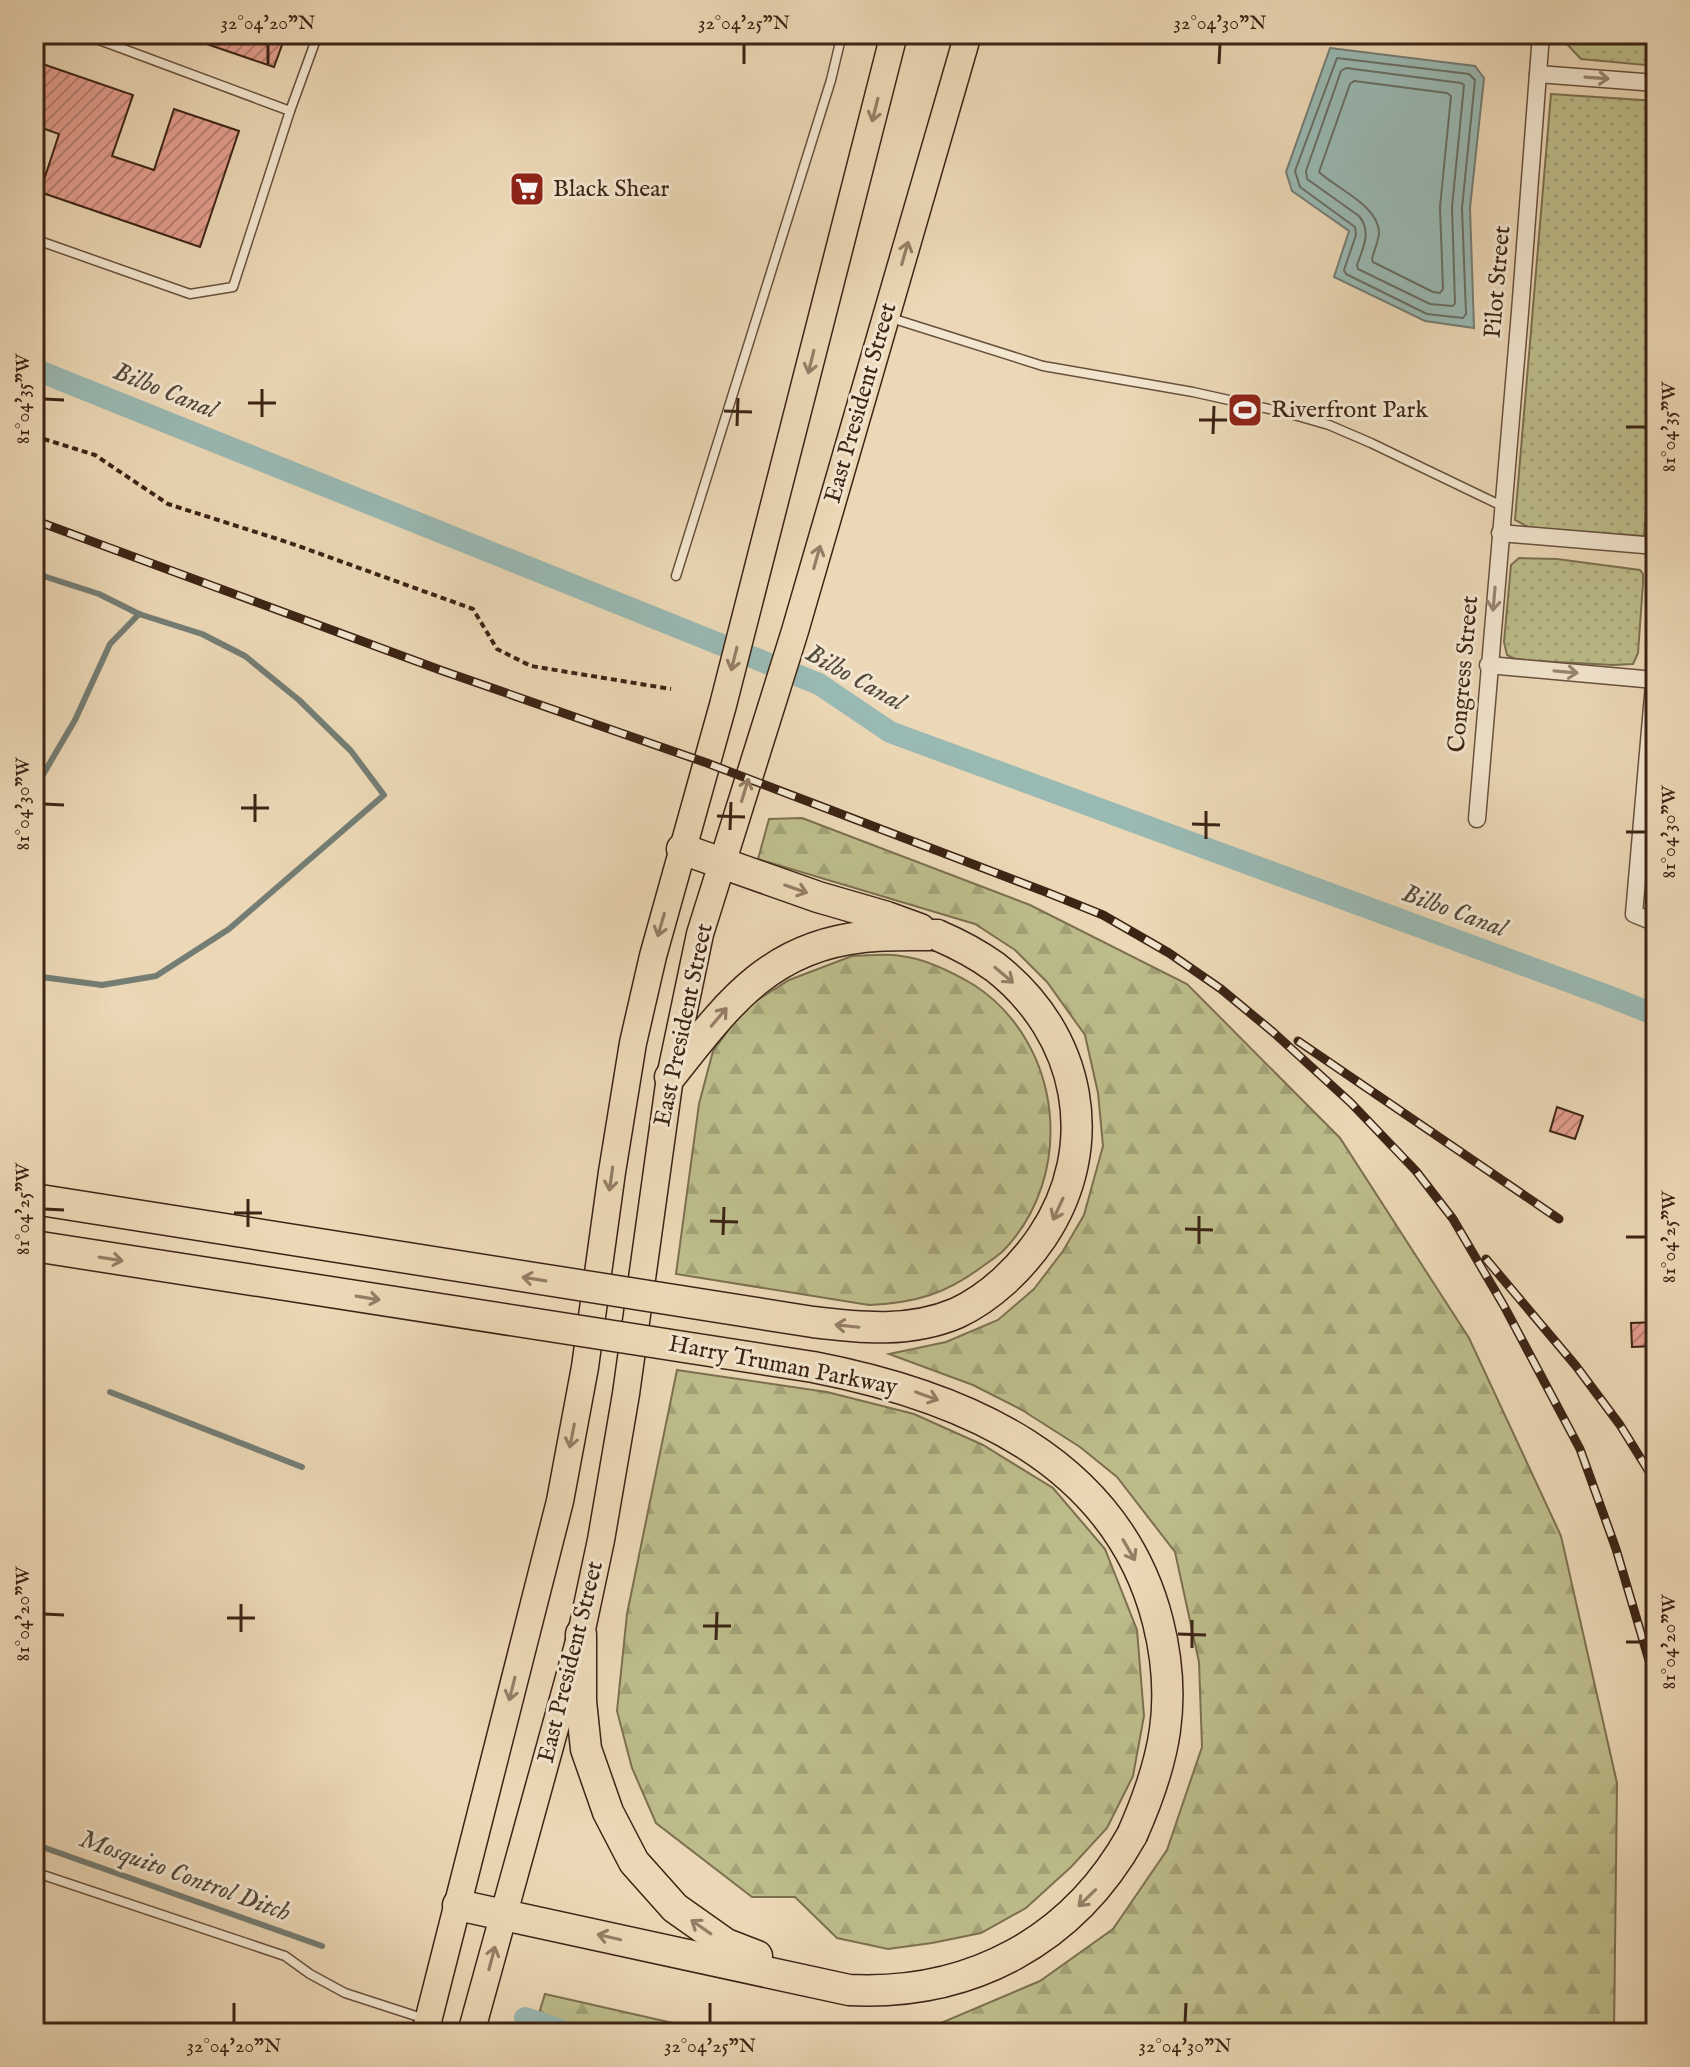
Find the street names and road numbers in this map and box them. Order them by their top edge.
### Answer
street label: Pilot Street [1478,224,1518,340]
street label: East President Street [818,299,904,507]
street label: Congress Street [1442,594,1486,754]
street label: East President Street [647,921,721,1129]
street label: Harry Truman Parkway [666,1329,900,1403]
street label: East President Street [531,1558,611,1766]

